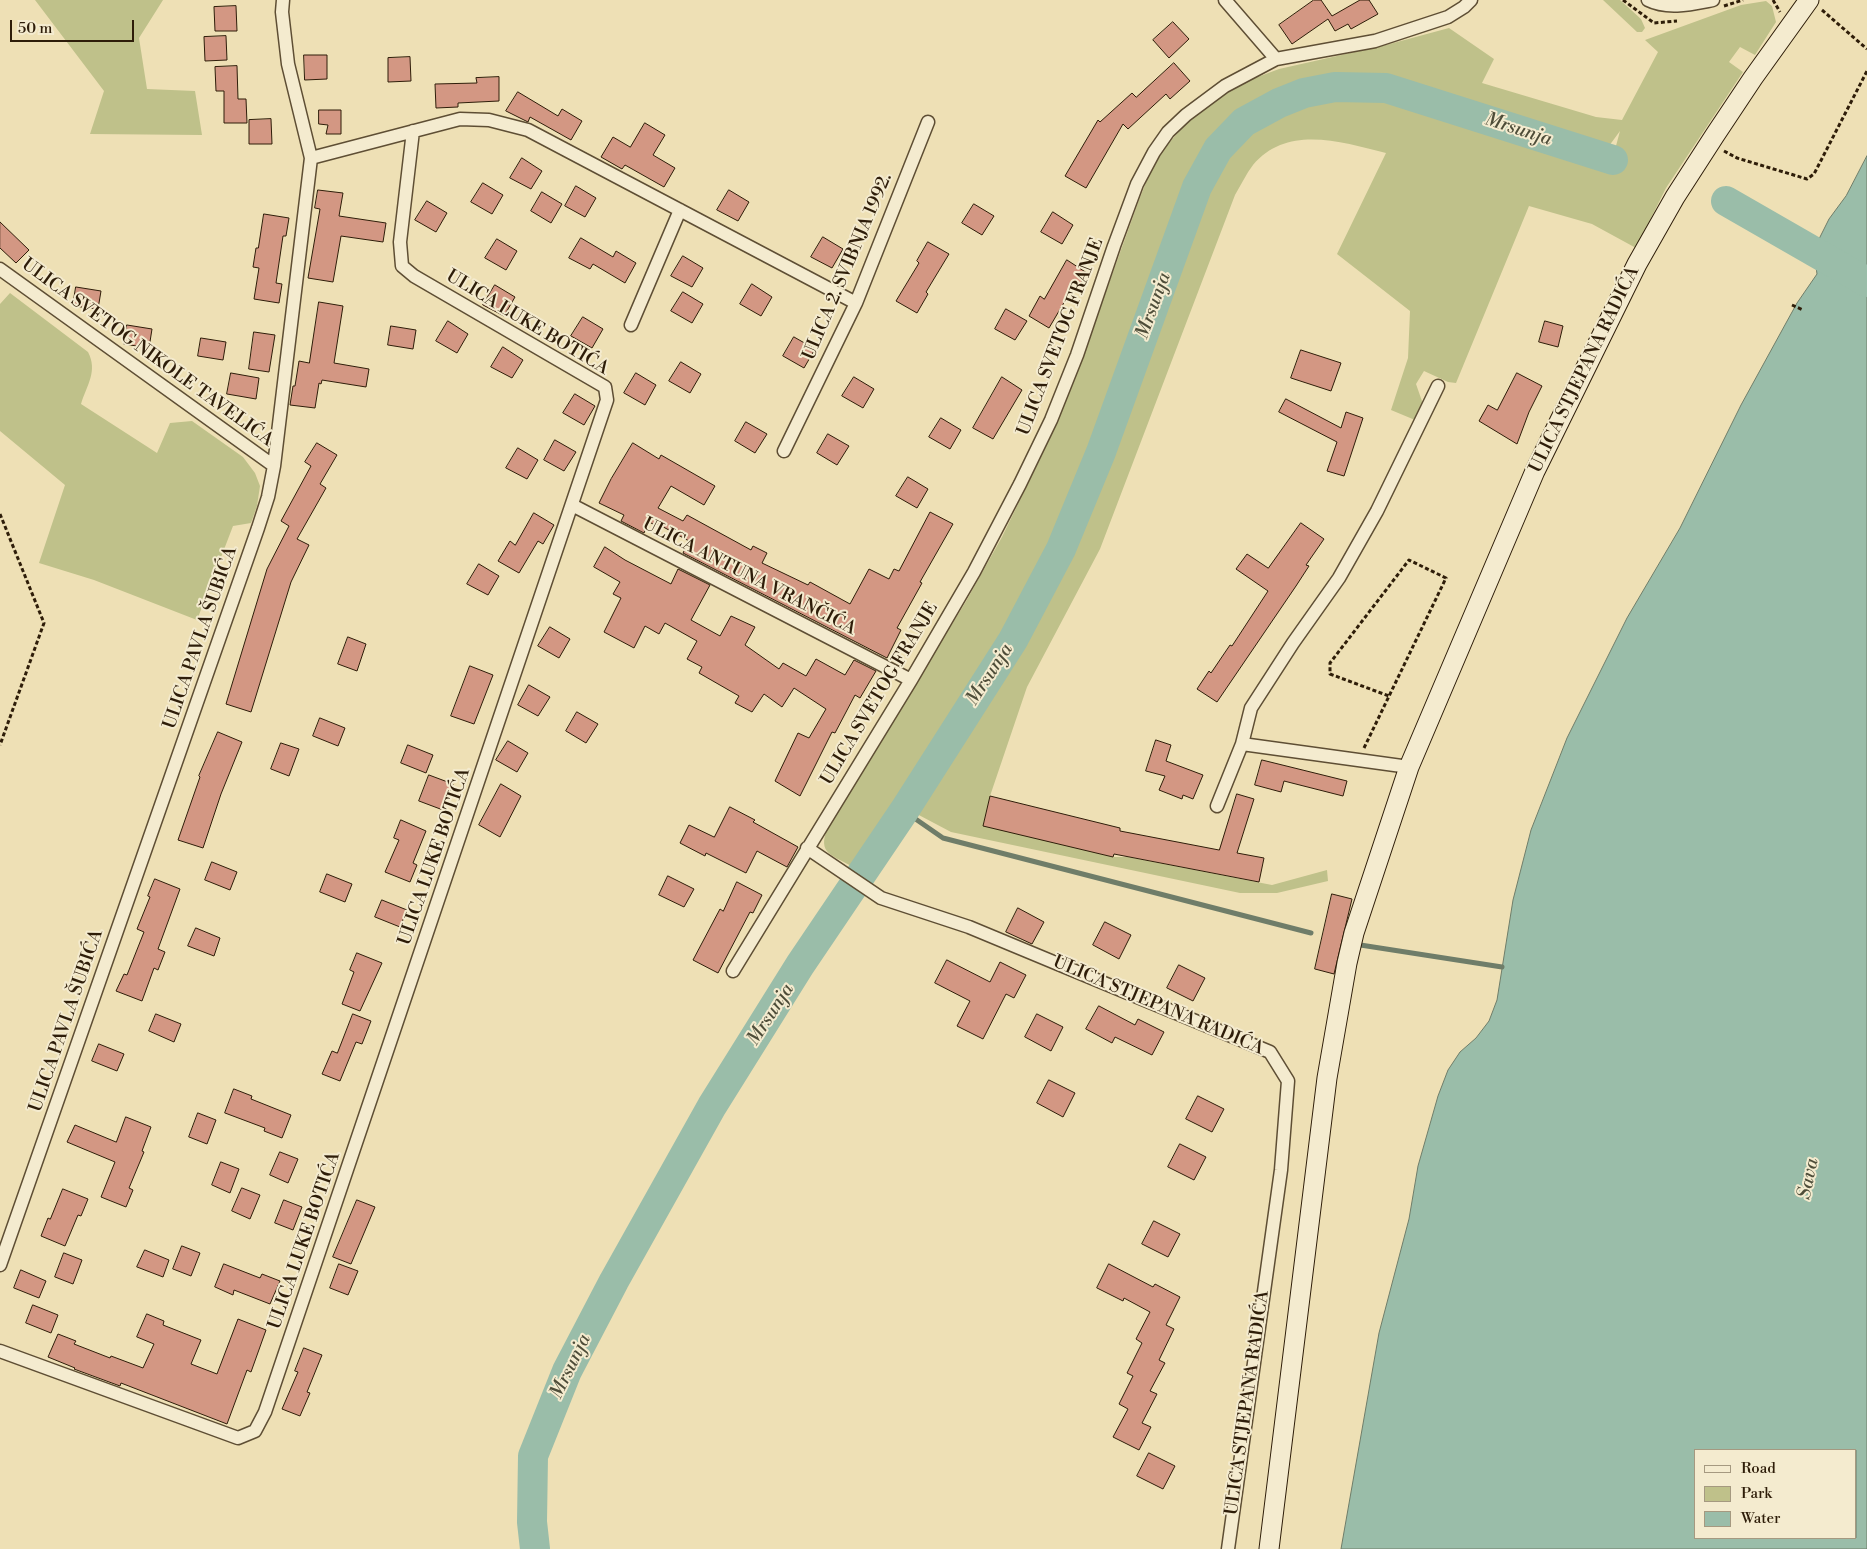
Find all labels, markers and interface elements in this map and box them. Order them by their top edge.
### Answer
scale bar [12,10,136,42]
text: 50 m [18,19,52,38]
water label: Mrsunja [1482,108,1554,152]
street label: ULICA 2. SVIBNJA 1992. [799,170,897,364]
street label: ULICA SVETOG FRANJE [1013,235,1109,439]
street label: ULICA SVETOG NIKOLE TAVELIĆA [17,254,277,452]
street label: ULICA STJEPANA RADIĆA [1526,263,1644,477]
street label: ULICA LUKE BOTIĆA [442,266,612,380]
water label: Mrsunja [1131,270,1177,342]
street label: ULICA ANTUNA VRANČIĆA [639,514,859,640]
street label: ULICA PAVLA ŠUBIĆA [160,544,242,732]
street label: ULICA SVETOG FRANJE [817,599,943,789]
water label: Mrsunja [962,640,1018,710]
street label: ULICA LUKE BOTIĆA [395,766,475,948]
street label: ULICA PAVLA ŠUBIĆA [26,927,108,1115]
street label: ULICA STJEPANA RADIĆA [1049,952,1267,1060]
water label: Mrsunja [743,980,799,1050]
street label: ULICA LUKE BOTIĆA [265,1150,345,1332]
water label: Sava [1794,1156,1824,1202]
street label: ULICA STJEPANA RADIĆA [1222,1289,1274,1517]
water label: Mrsunja [546,1331,596,1403]
legend [1694,1449,1857,1539]
text: Road [1741,1459,1776,1478]
text: Park [1741,1484,1772,1503]
text: Water [1741,1509,1780,1528]

